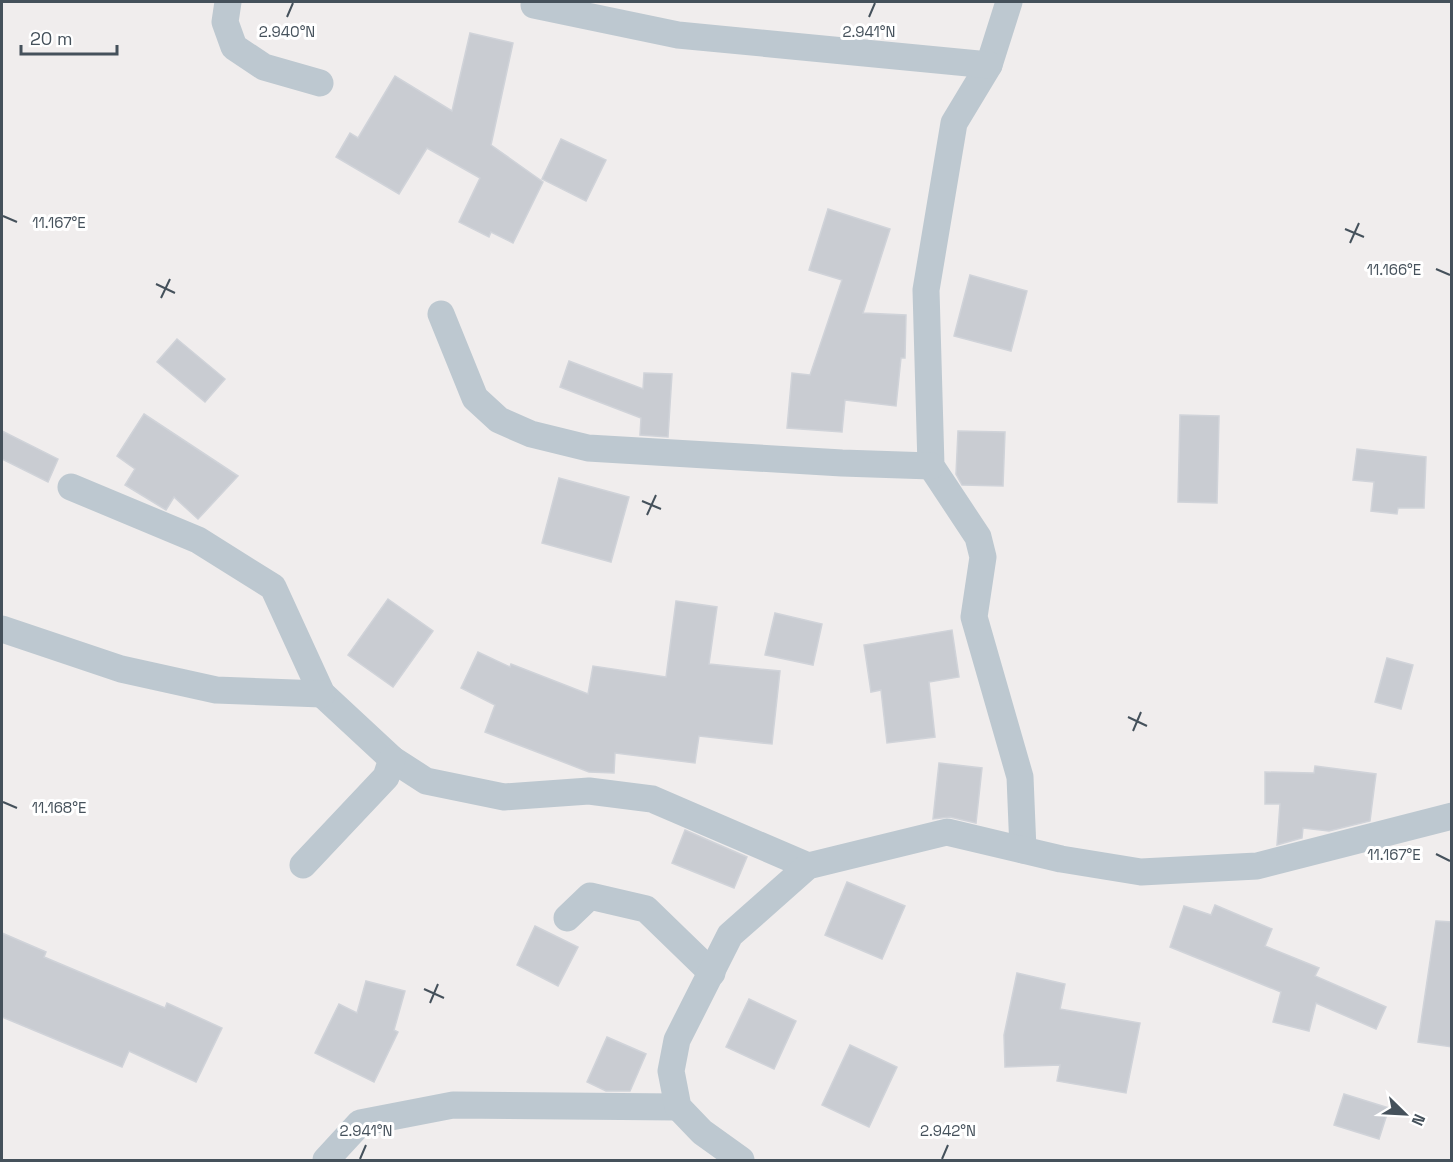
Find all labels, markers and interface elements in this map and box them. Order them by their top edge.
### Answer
scale bar [21,18,117,56]
text: 2.940°N [259,22,315,41]
text: 2.941°N [843,22,895,41]
text: 20 m [30,27,73,50]
text: 11.167°E [32,213,86,232]
text: 11.166°E [1367,260,1421,279]
text: 11.168°E [32,798,86,817]
text: 11.167°E [1367,845,1421,864]
north arrow [1375,1084,1435,1144]
text: N [1406,1111,1430,1129]
text: 2.941°N [340,1121,392,1140]
text: 2.942°N [920,1121,976,1140]

